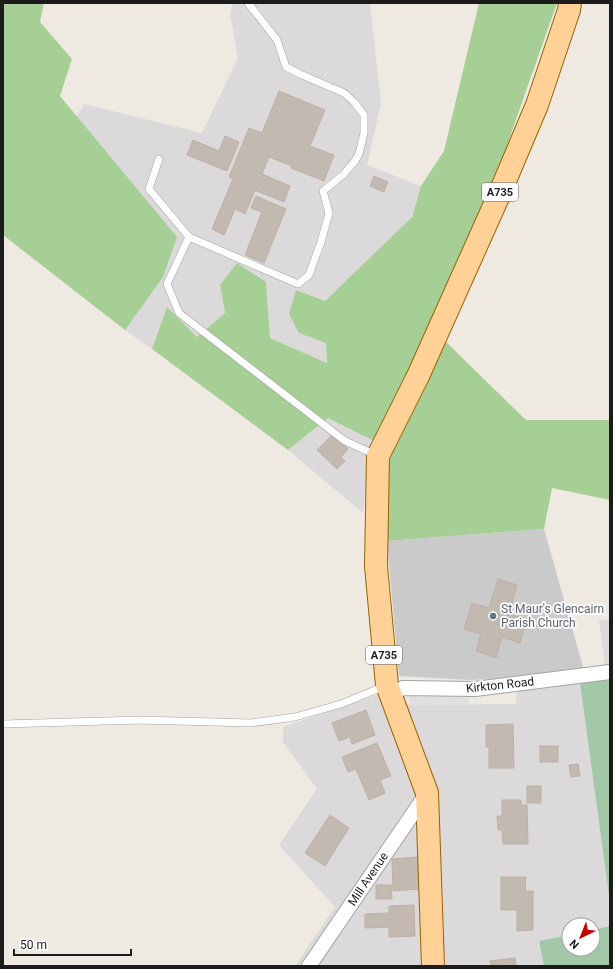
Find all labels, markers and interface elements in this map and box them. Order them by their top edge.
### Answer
road number: A735 [482,183,518,201]
place label: St Maur's Glencairn Parish Church [501,602,604,630]
marker: St Maur's Glencairn Parish Church [488,611,498,621]
road number: A735 [366,646,402,664]
street label: Kirkton Road [465,674,535,696]
street label: Mill Avenue [345,850,391,908]
north arrow [561,917,601,957]
scale bar [14,931,131,957]
text: N [567,936,582,951]
text: 50 m [20,938,47,952]

